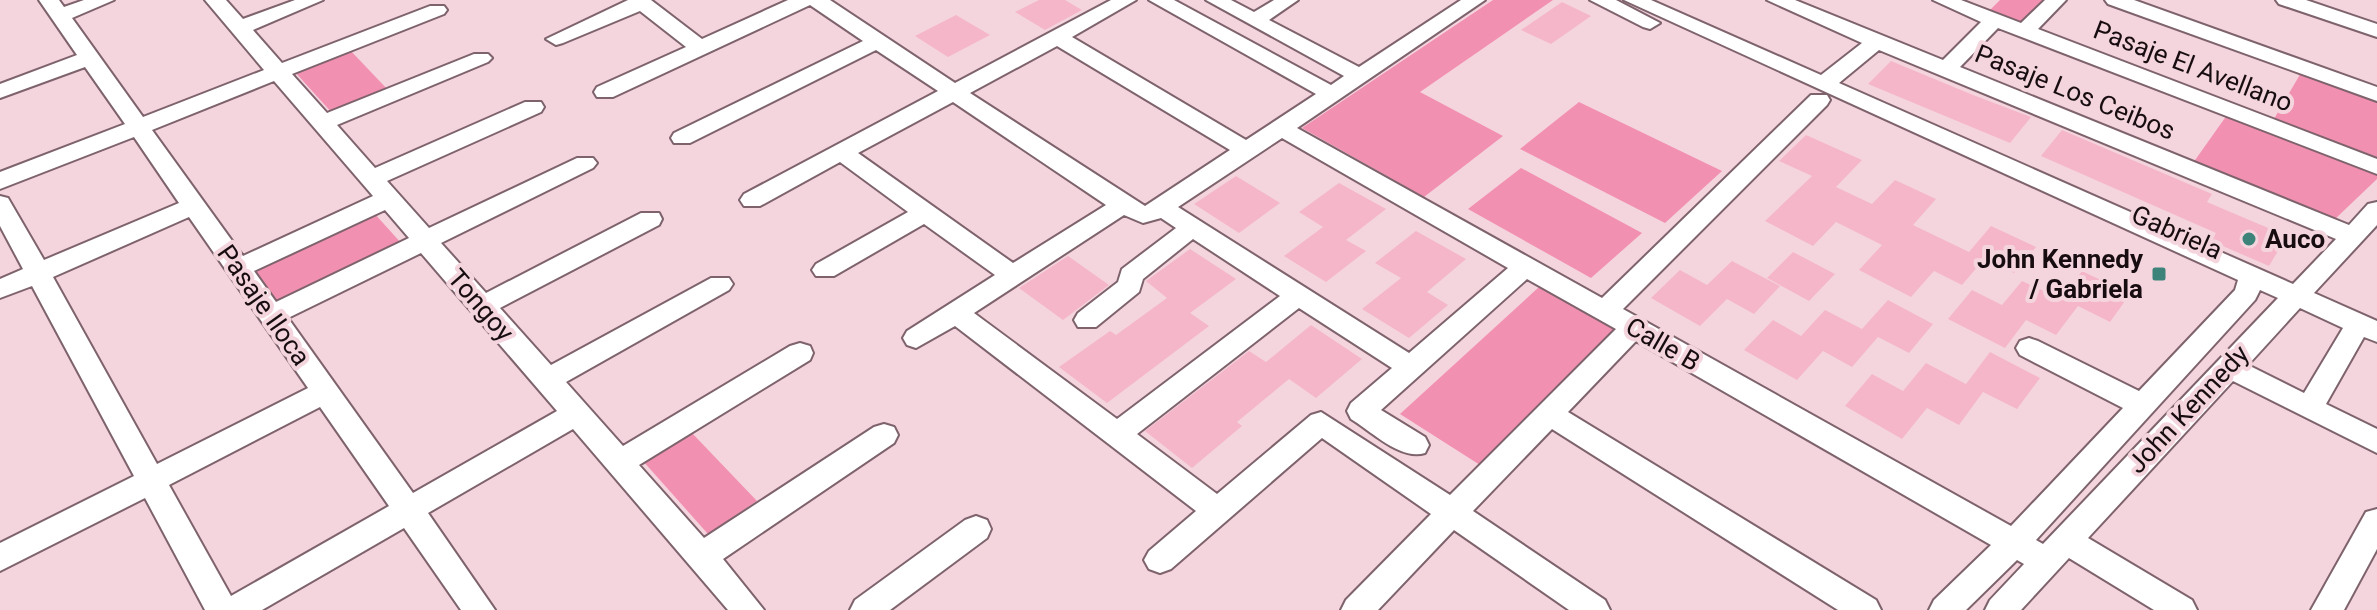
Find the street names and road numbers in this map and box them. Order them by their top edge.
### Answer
street label: Pasaje El Avellano [2089,14,2297,118]
street label: Pasaje Los Ceibos [1971,38,2179,146]
street label: Gabriela [2127,199,2227,265]
street label: Pasaje Iloca [211,239,317,371]
street label: Tongoy [442,263,520,347]
street label: Calle B [1621,311,1705,377]
street label: John Kennedy [2121,339,2255,479]

